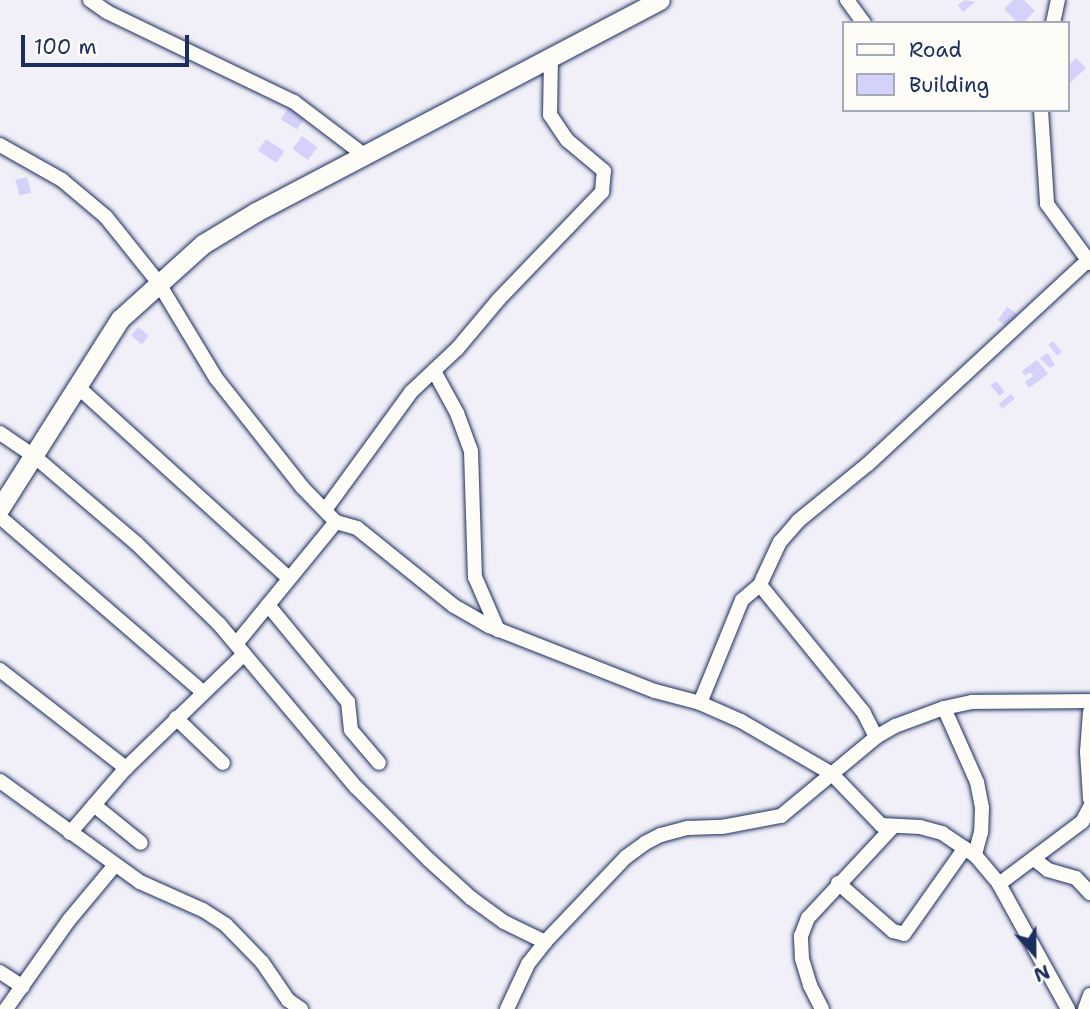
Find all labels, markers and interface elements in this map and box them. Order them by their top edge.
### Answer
scale bar [24,21,192,65]
legend [842,21,1069,112]
text: 100 m [34,33,97,61]
text: Road [909,36,962,64]
text: Building [909,71,989,99]
north arrow [999,918,1069,988]
text: N [1030,959,1053,987]

